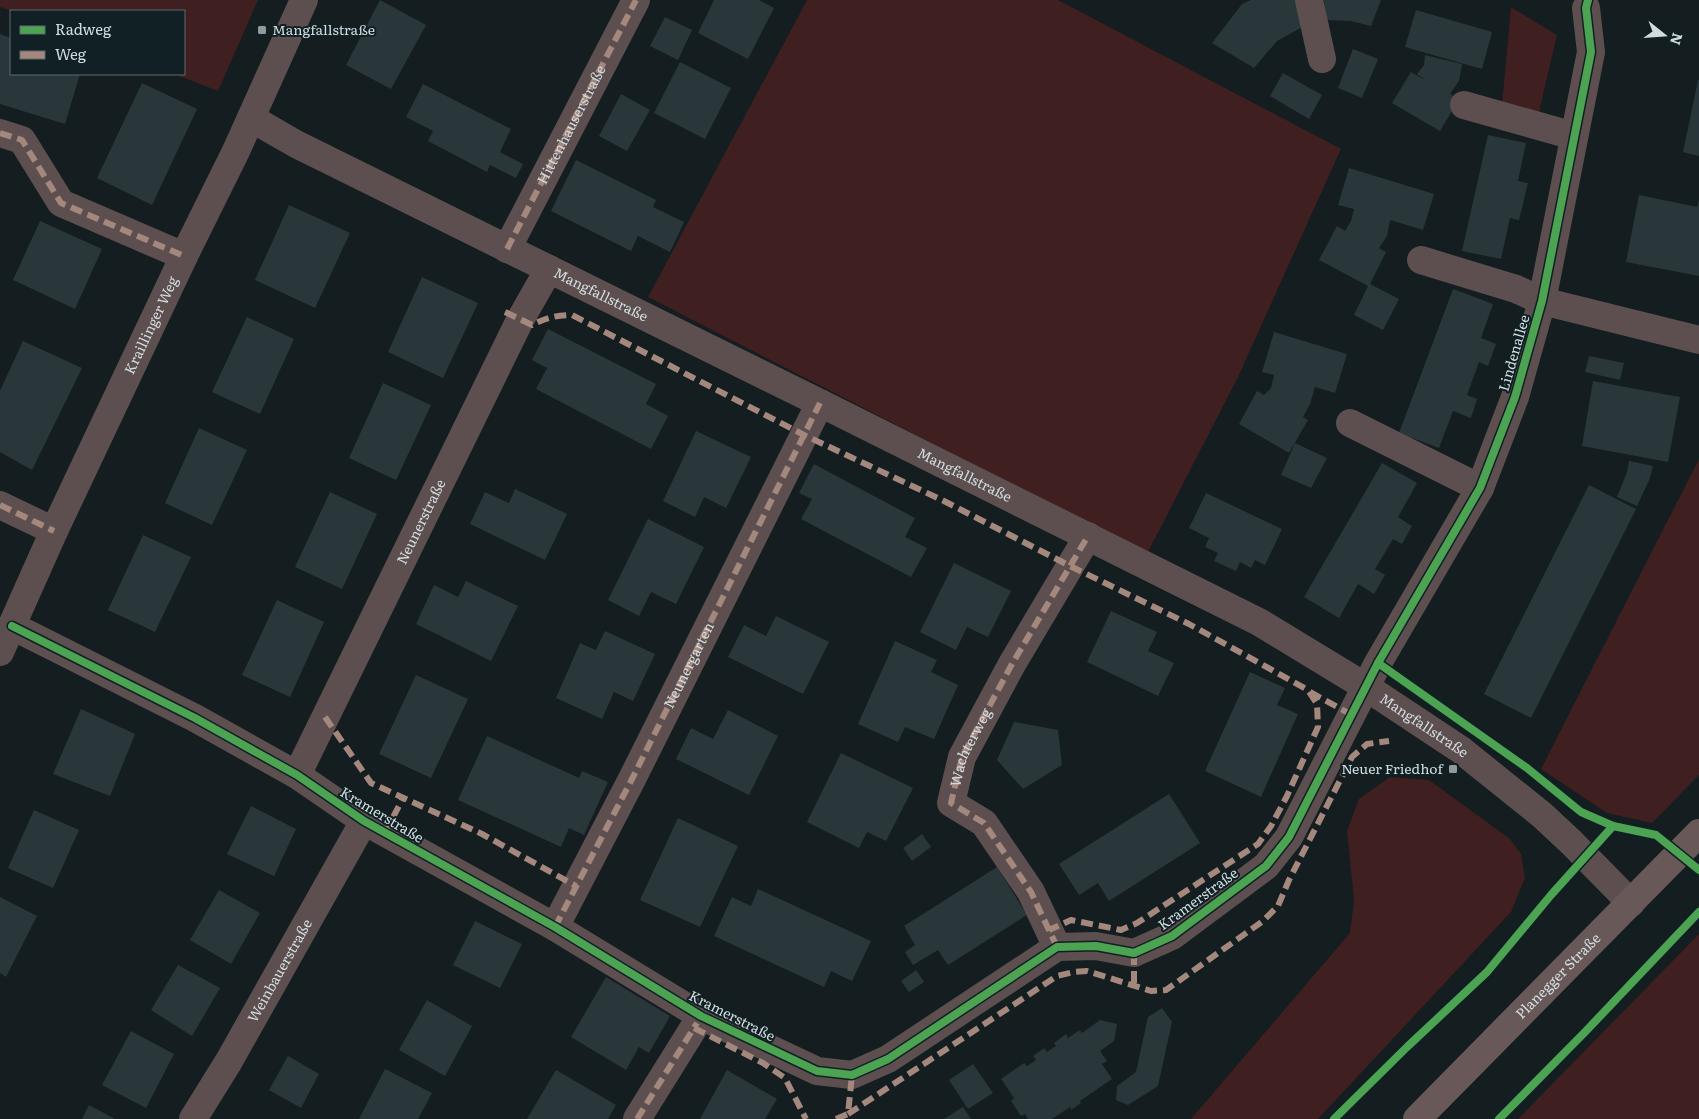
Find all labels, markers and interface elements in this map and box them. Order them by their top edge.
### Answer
legend [10,10,185,75]
north arrow [1639,10,1689,60]
text: Radweg [55,17,112,40]
place label: Mangfallstraße [272,19,375,39]
marker: Mangfallstraße [256,24,268,36]
text: N [1666,31,1689,48]
text: Weg [55,42,87,65]
street label: Hittenhauserstraße [531,61,610,187]
street label: Mangfallstraße [551,262,652,326]
street label: Kraillinger Weg [119,273,182,377]
street label: Lindenallee [1493,312,1534,393]
street label: Mangfallstraße [914,442,1016,506]
street label: Neunerstraße [391,475,450,567]
street label: Neunergarten [658,618,718,711]
street label: Mangfallstraße [1376,688,1474,762]
street label: Wachterweg [944,704,996,789]
place label: Neuer Friedhof [1341,758,1445,778]
marker: Neuer Friedhof [1447,763,1459,775]
street label: Kramerstraße [337,781,428,847]
street label: Kramerstraße [1153,862,1241,934]
street label: Weinbauerstraße [242,915,316,1025]
street label: Planegger Straße [1510,928,1604,1023]
street label: Kramerstraße [686,985,779,1045]

